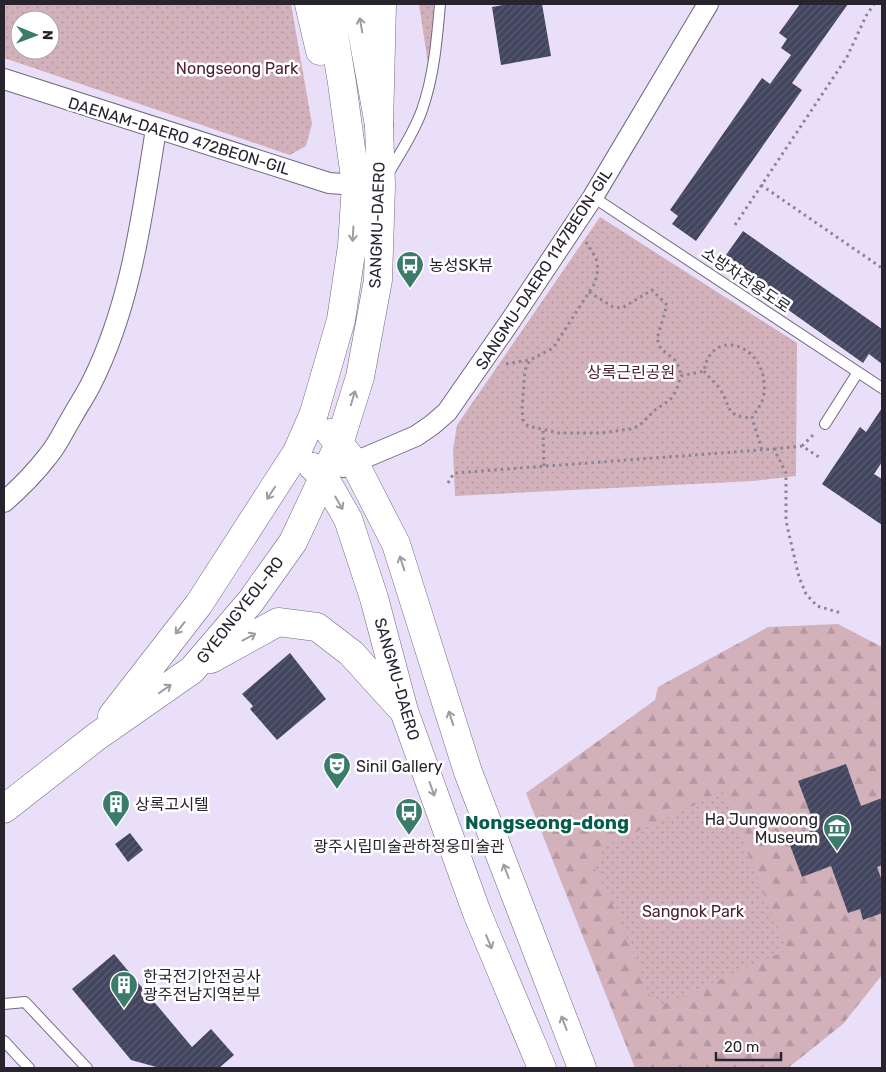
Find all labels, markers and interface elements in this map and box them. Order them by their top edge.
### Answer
north arrow [10,10,60,60]
one-way arrow [355,18,365,34]
text: N [39,30,56,40]
park label: Nongseong Park [176,59,299,78]
street label: DAENAM-DAERO 472BEON-GIL [66,93,292,179]
street label: SANGMU-DAERO [365,161,389,289]
street label: SANGMU-DAERO 1147BEON-GIL [472,165,616,373]
one-way arrow [349,226,358,242]
street label: 소방차전용도로 [698,243,794,317]
bus stop icon: 농성SK뷰 [395,250,425,289]
place label: 농성SK뷰 [429,256,493,275]
park label: 상록근린공원 [587,363,675,382]
one-way arrow [349,390,359,406]
one-way arrow [266,486,276,500]
one-way arrow [334,495,344,510]
street label: GYEONGYEOL-RO [192,553,288,667]
one-way arrow [397,556,406,572]
street label: SANGMU-DAERO [370,616,424,742]
one-way arrow [175,621,186,634]
one-way arrow [242,632,257,642]
one-way arrow [158,684,172,694]
one-way arrow [446,711,455,727]
theatre icon: Sinil Gallery [322,751,352,790]
place label: Sinil Gallery [356,757,443,776]
one-way arrow [428,781,437,797]
building icon: 상록고시텔 [101,789,131,828]
place label: 상록고시텔 [135,795,209,814]
bus stop icon: 광주시립미술관하정웅미술관 [394,797,424,836]
place label: Ha Jungwoong Museum [705,810,818,847]
district label: Nongseong-dong [465,811,629,834]
museum icon: Ha Jungwoong Museum [822,813,852,852]
place label: 광주시립미술관하정웅미술관 [313,837,505,856]
one-way arrow [501,864,510,879]
park label: Sangnok Park [642,902,745,921]
one-way arrow [486,934,495,949]
place label: 한국전기안전공사 광주전남지역본부 [143,967,261,1004]
building icon: 한국전기안전공사 광주전남지역본부 [109,970,139,1009]
one-way arrow [559,1016,568,1031]
scale bar [716,1030,781,1062]
text: 20 m [724,1038,759,1056]

